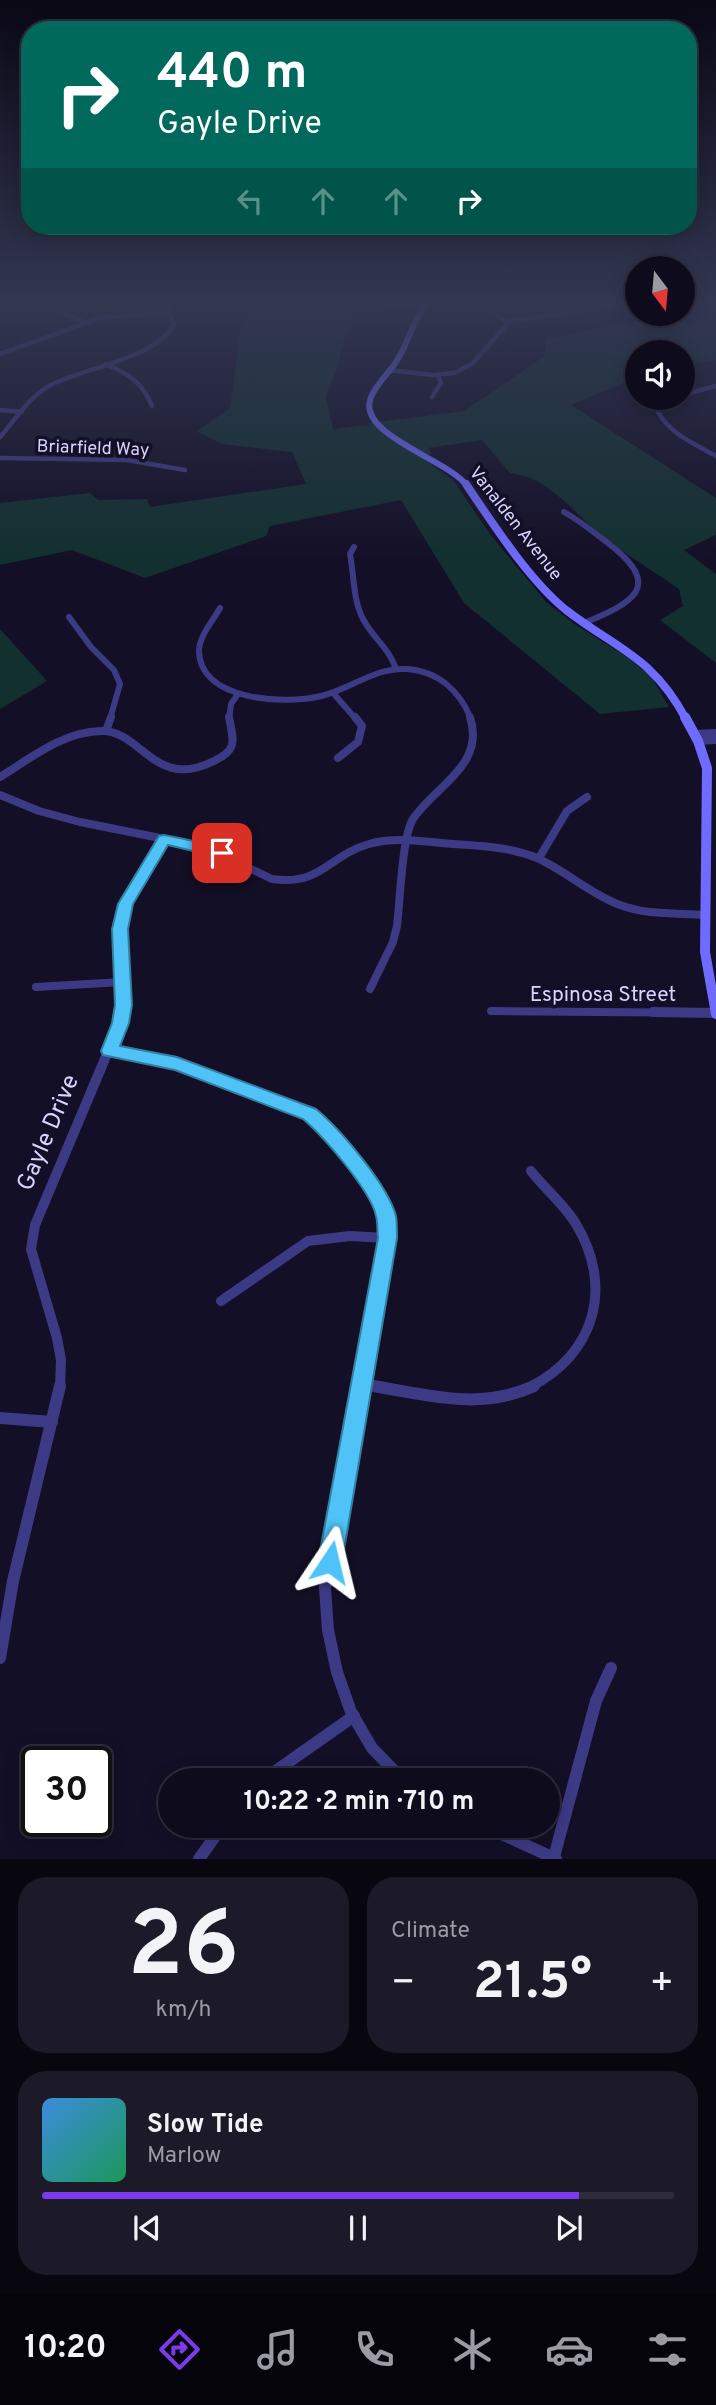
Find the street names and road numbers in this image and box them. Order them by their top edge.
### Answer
street label: Briarfield Way [36,436,150,462]
street label: Vanalden Avenue [463,462,567,586]
street label: Espinosa Street [530,982,676,1009]
street label: Gayle Drive [11,1070,87,1196]

